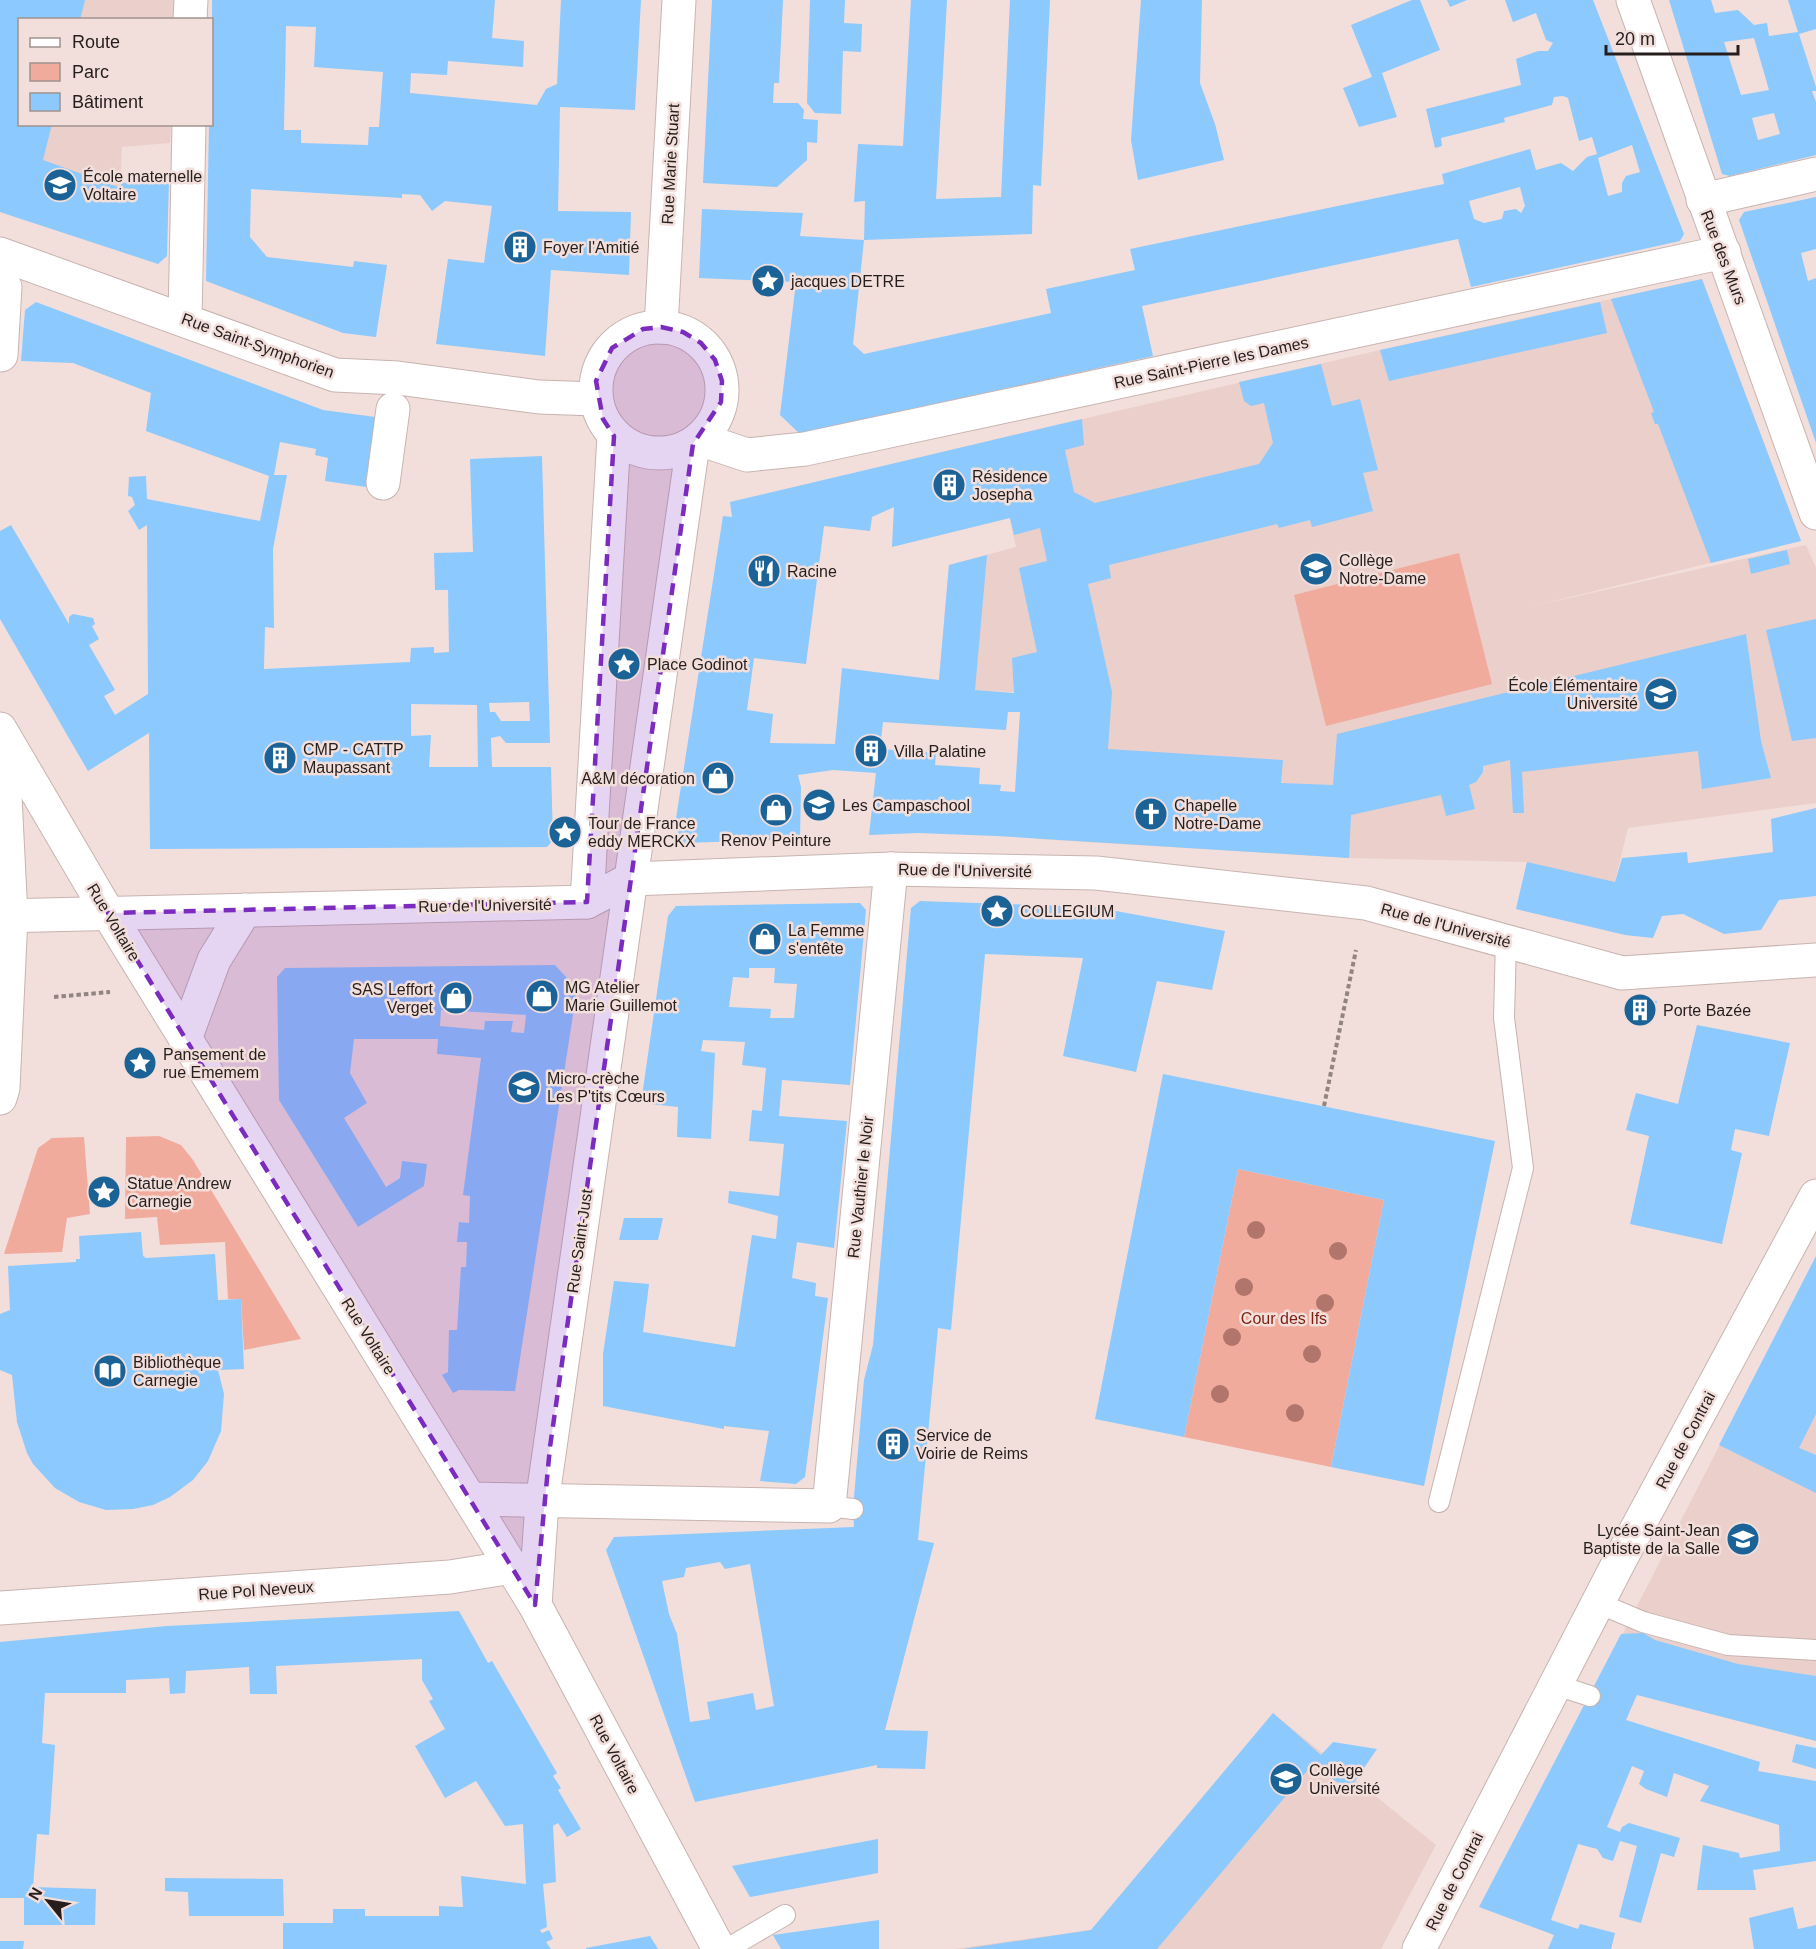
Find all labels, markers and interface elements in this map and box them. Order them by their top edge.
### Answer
legend [18,18,213,126]
scale bar [1606,18,1738,56]
text: 20 m [1615,29,1655,49]
text: Route [72,32,120,52]
text: Parc [72,62,109,82]
text: Bâtiment [72,92,143,112]
street label: Rue Marie Stuart [659,103,682,225]
school or university icon: École maternelle Voltaire [42,167,78,203]
place label: École maternelle Voltaire [83,167,202,203]
street label: Rue des Murs [1698,208,1749,307]
building icon: Foyer l'Amitié [502,229,538,265]
place label: Foyer l'Amitié [543,239,640,256]
place icon: jacques DETRE [750,263,786,299]
place label: jacques DETRE [790,273,905,290]
street label: Rue Saint-Symphorien [179,310,336,381]
street label: Rue Saint-Pierre les Dames [1112,334,1310,391]
building icon: Résidence Josepha [931,467,967,503]
place label: Résidence Josepha [972,468,1048,503]
school or university icon: Collège Notre-Dame [1298,551,1334,587]
place label: Collège Notre-Dame [1339,552,1426,587]
restaurant icon: Racine [746,553,782,589]
place label: Racine [787,563,837,580]
place icon: Place Godinot [606,646,642,682]
place label: Place Godinot [647,656,748,673]
place label: École Élémentaire Université [1508,676,1638,712]
school or university icon: École Élémentaire Université [1643,676,1679,712]
building icon: Villa Palatine [853,733,889,769]
building icon: CMP - CATTP Maupassant [262,740,298,776]
place label: CMP - CATTP Maupassant [303,741,404,776]
place label: Villa Palatine [894,743,986,760]
shop icon: A&M décoration [700,760,736,796]
place label: A&M décoration [581,770,695,787]
school or university icon: Les Campaschool [801,787,837,823]
shop icon: Renov Peinture [758,792,794,828]
church icon: Chapelle Notre-Dame [1133,796,1169,832]
place label: Les Campaschool [842,797,970,814]
place label: Chapelle Notre-Dame [1174,797,1261,832]
place icon: Tour de France eddy MERCKX [547,814,583,850]
place label: Tour de France eddy MERCKX [588,815,696,850]
place label: Renov Peinture [721,832,831,849]
street label: Rue de l'Université [898,861,1032,880]
street label: Rue Voltaire [84,881,143,964]
place icon: COLLEGIUM [979,893,1015,929]
street label: Rue de l'Université [418,896,552,915]
street label: Rue de l'Université [1379,900,1513,951]
place label: COLLEGIUM [1020,903,1114,920]
shop icon: La Femme s'entête [747,921,783,957]
place label: La Femme s'entête [788,922,865,957]
shop icon: MG Atelier Marie Guillemot [524,978,560,1014]
place label: MG Atelier Marie Guillemot [565,979,678,1014]
shop icon: SAS Leffort Verget [438,980,474,1016]
place label: SAS Leffort Verget [351,981,434,1016]
building icon: Porte Bazée [1622,992,1658,1028]
place label: Porte Bazée [1663,1002,1751,1019]
place icon: Pansement de rue Ememem [122,1045,158,1081]
place label: Pansement de rue Ememem [163,1046,266,1081]
school or university icon: Micro-crèche Les P'tits Cœurs [506,1069,542,1105]
place label: Micro-crèche Les P'tits Cœurs [547,1070,665,1105]
street label: Rue Vauthier le Noir [845,1114,876,1259]
place icon: Statue Andrew Carnegie [86,1174,122,1210]
place label: Statue Andrew Carnegie [127,1175,232,1210]
street label: Rue Saint-Just [564,1187,595,1294]
street label: Rue Voltaire [338,1295,399,1378]
park label: Cour des Ifs [1241,1310,1327,1327]
library icon: Bibliothèque Carnegie [92,1353,128,1389]
place label: Bibliothèque Carnegie [133,1354,221,1389]
street label: Rue de Contrai [1653,1389,1718,1492]
building icon: Service de Voirie de Reims [875,1426,911,1462]
place label: Service de Voirie de Reims [916,1427,1028,1462]
school or university icon: Lycée Saint-Jean Baptiste de la Salle [1725,1521,1761,1557]
place label: Lycée Saint-Jean Baptiste de la Salle [1583,1522,1720,1557]
street label: Rue Pol Neveux [198,1578,314,1603]
street label: Rue Voltaire [587,1712,643,1797]
school or university icon: Collège Université [1268,1761,1304,1797]
place label: Collège Université [1309,1762,1380,1797]
street label: Rue de Contrai [1422,1829,1486,1933]
north arrow [18,1871,78,1931]
text: N [25,1884,46,1903]

